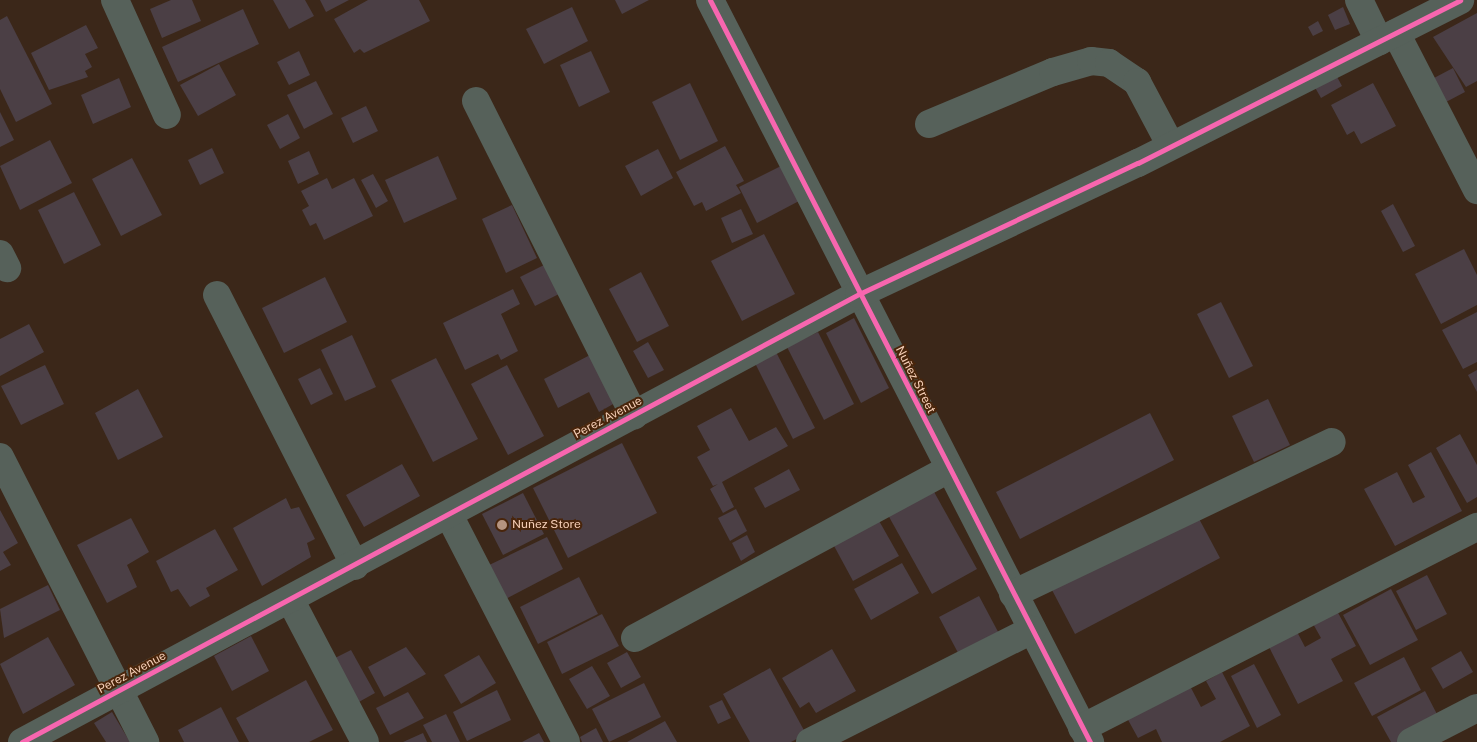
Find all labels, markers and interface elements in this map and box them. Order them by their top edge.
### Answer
street label: Nuñez Street [892,344,938,416]
street label: Perez Avenue [571,394,645,442]
place label: Nuñez Store [512,518,581,532]
marker: Nuñez Store [496,519,508,531]
street label: Perez Avenue [95,649,169,697]

